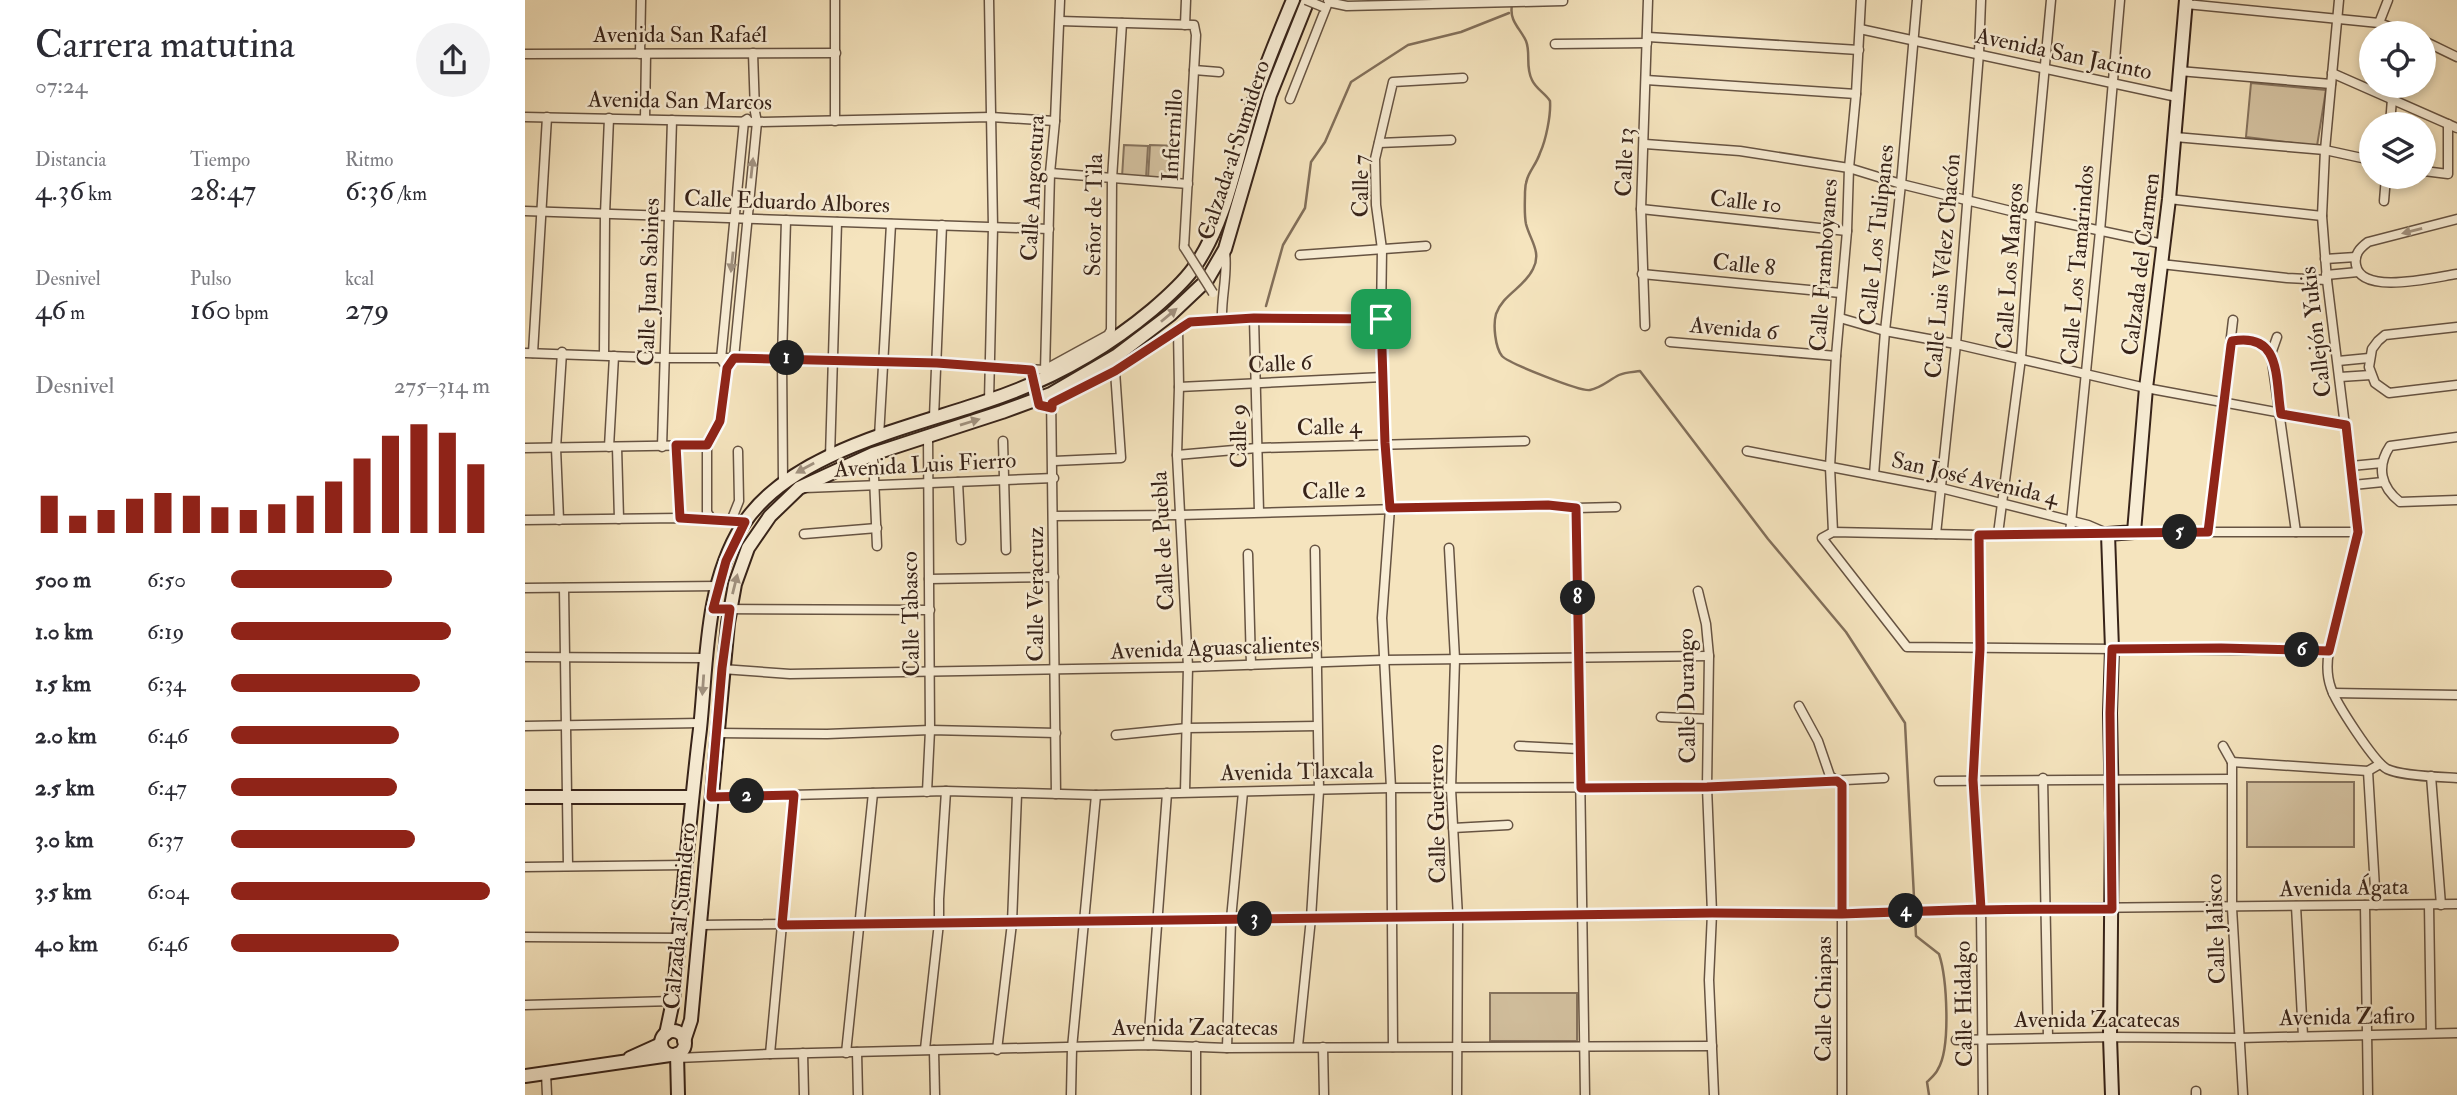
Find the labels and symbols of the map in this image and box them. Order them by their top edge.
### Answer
street label: Avenida San Rafaél [592,20,767,49]
street label: Avenida San Jacinto [1972,20,2155,86]
street label: Calzada al Sumidero [1191,57,1276,244]
street label: Avenida San Marcos [587,84,772,117]
street label: Infiernillo [1156,88,1189,182]
street label: Calle Angostura [1014,114,1051,262]
street label: Calle 13 [1609,127,1640,197]
street label: Calle Los Tulipanes [1853,143,1901,327]
street label: Calle Luis Vélez Chacón [1918,152,1967,380]
street label: Señor de Tila [1078,153,1109,277]
street label: Calle 7 [1346,154,1375,217]
one-way arrow [747,157,758,179]
street label: Calle Los Tamarindos [2054,164,2101,366]
street label: Calzada del Carmen [2115,171,2166,357]
street label: Calle Framboyanes [1803,178,1844,352]
street label: Calle Los Mangos [1989,182,2030,350]
street label: Calle Eduardo Albores [684,183,891,220]
street label: Calle 10 [1709,183,1783,220]
street label: Calle Juan Sabines [631,197,666,367]
one-way arrow [2401,226,2423,237]
street label: Calle 8 [1711,247,1777,282]
one-way arrow [726,252,737,274]
street label: Callejón Yukis [2293,265,2338,399]
pin [1351,289,1411,349]
one-way arrow [1159,308,1177,323]
street label: Avenida 6 [1688,310,1781,347]
pin: 1 [769,340,805,376]
street label: Calle 6 [1247,347,1314,380]
street label: Calle 9 [1223,404,1254,468]
street label: Calle 4 [1296,411,1363,442]
one-way arrow [960,417,981,427]
street label: Avenida Luis Fierro [832,445,1017,484]
street label: San José Avenida 4 [1889,445,2063,512]
one-way arrow [795,462,815,474]
street label: Calle de Puebla [1144,470,1181,611]
street label: Calle 2 [1302,475,1367,506]
pin: 5 [2163,514,2197,550]
street label: Calle Veracruz [1021,526,1050,662]
street label: Calle Tabasco [895,551,926,677]
one-way arrow [730,573,741,595]
pin: 8 [1561,580,1595,616]
street label: Calle Durango [1671,628,1702,764]
street label: Avenida Aguascalientes [1109,629,1320,666]
pin: 6 [2285,632,2320,668]
one-way arrow [697,675,708,697]
street label: Calle Guerrero [1421,744,1452,884]
street label: Avenida Tlaxcala [1219,756,1374,787]
pin: 2 [729,778,765,814]
street label: Calzada al Sumidero [657,821,702,1011]
street label: Avenida Ágata [2278,872,2409,903]
street label: Calle Jalisco [2199,873,2232,985]
pin: 4 [1889,894,1923,928]
pin: 3 [1237,902,1273,936]
street label: Calle Chiapas [1809,936,1839,1062]
street label: Calle Hidalgo [1948,941,1979,1067]
street label: Avenida Zafiro [2278,1001,2415,1032]
street label: Avenida Zacatecas [2013,1005,2180,1034]
street label: Avenida Zacatecas [1111,1013,1278,1042]

